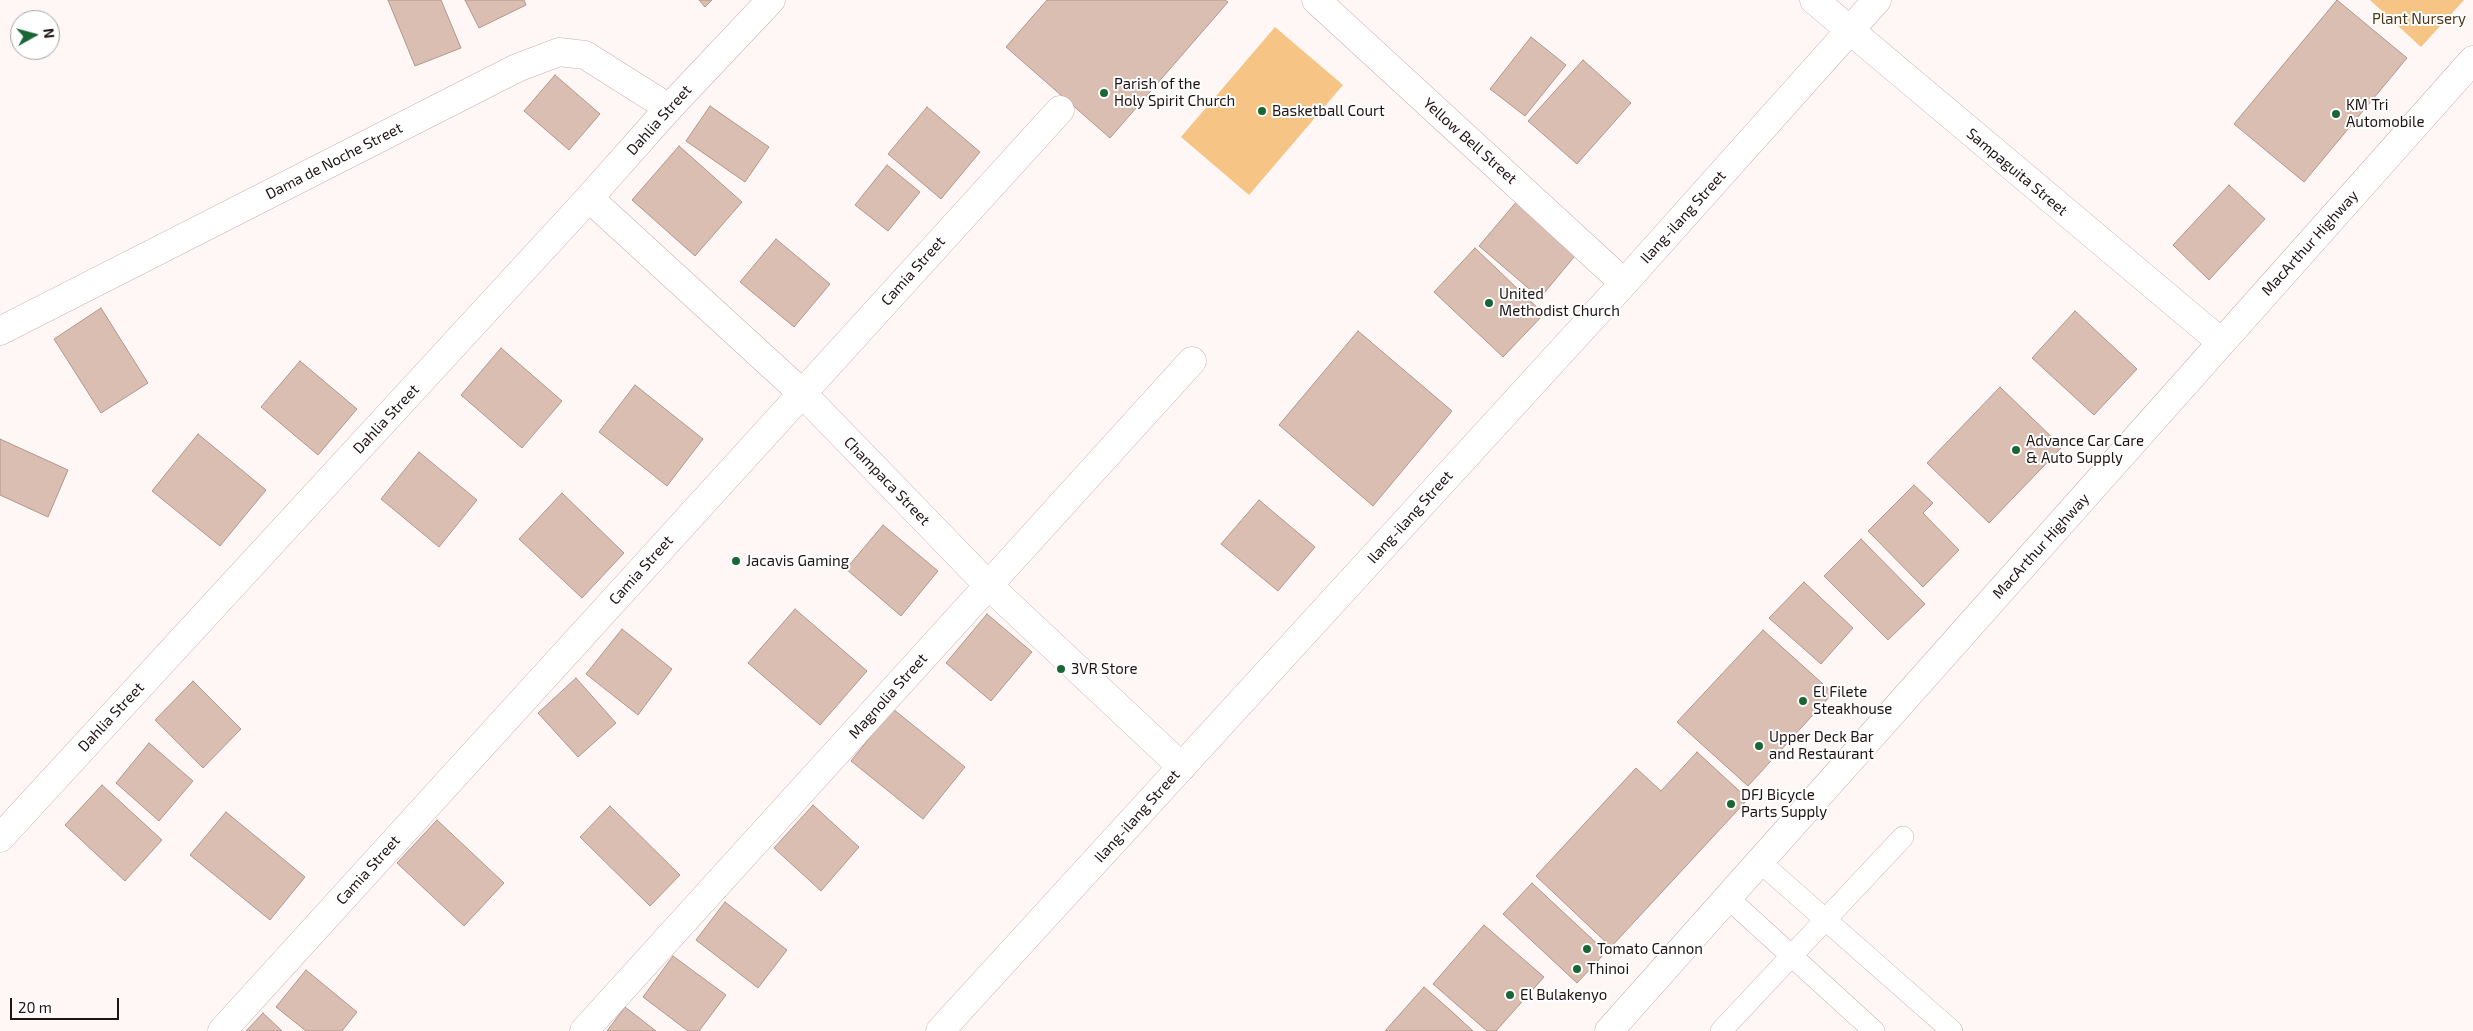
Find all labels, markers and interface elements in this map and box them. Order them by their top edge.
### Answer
north arrow [10,10,60,60]
park label: Plant Nursery [2372,10,2466,28]
text: N [40,27,58,39]
place label: Parish of the Holy Spirit Church [1114,75,1235,110]
street label: Dahlia Street [623,81,695,159]
marker: Parish of the Holy Spirit Church [1098,87,1110,99]
street label: Yellow Bell Street [1419,94,1521,188]
place label: KM Tri Automobile [2346,96,2425,131]
place label: Basketball Court [1272,102,1385,120]
marker: Basketball Court [1256,105,1268,117]
marker: KM Tri Automobile [2330,108,2342,120]
street label: Dama de Noche Street [263,119,405,203]
street label: Sampaguita Street [1963,124,2071,220]
street label: Ilang-ilang Street [1637,167,1729,267]
street label: MacArthur Highway [2258,187,2362,299]
street label: Camia Street [877,233,949,309]
place label: United Methodist Church [1499,285,1620,320]
marker: United Methodist Church [1483,297,1495,309]
street label: Dahlia Street [349,381,423,457]
place label: Advance Car Care & Auto Supply [2026,432,2144,467]
street label: Champaca Street [840,433,934,529]
marker: Advance Car Care & Auto Supply [2010,444,2022,456]
street label: Ilang-ilang Street [1364,467,1456,567]
street label: MacArthur Highway [1989,490,2093,602]
street label: Camia Street [605,532,677,608]
place label: Jacavis Gaming [746,552,849,570]
marker: Jacavis Gaming [730,555,742,567]
street label: Magnolia Street [845,650,931,742]
place label: 3VR Store [1071,660,1138,678]
marker: 3VR Store [1055,663,1067,675]
street label: Dahlia Street [74,679,148,755]
place label: El Filete Steakhouse [1813,683,1892,718]
marker: El Filete Steakhouse [1797,695,1809,707]
place label: Upper Deck Bar and Restaurant [1769,728,1874,763]
marker: Upper Deck Bar and Restaurant [1753,740,1765,752]
street label: Ilang-ilang Street [1091,766,1183,866]
place label: DFJ Bicycle Parts Supply [1741,786,1827,821]
marker: DFJ Bicycle Parts Supply [1725,798,1737,810]
street label: Camia Street [332,832,404,908]
place label: Tomato Cannon [1597,940,1703,958]
marker: Tomato Cannon [1581,943,1593,955]
place label: Thinoi [1587,960,1629,978]
marker: Thinoi [1571,963,1583,975]
place label: El Bulakenyo [1520,986,1607,1004]
scale bar [12,988,121,1020]
marker: El Bulakenyo [1504,989,1516,1001]
text: 20 m [18,998,52,1016]

